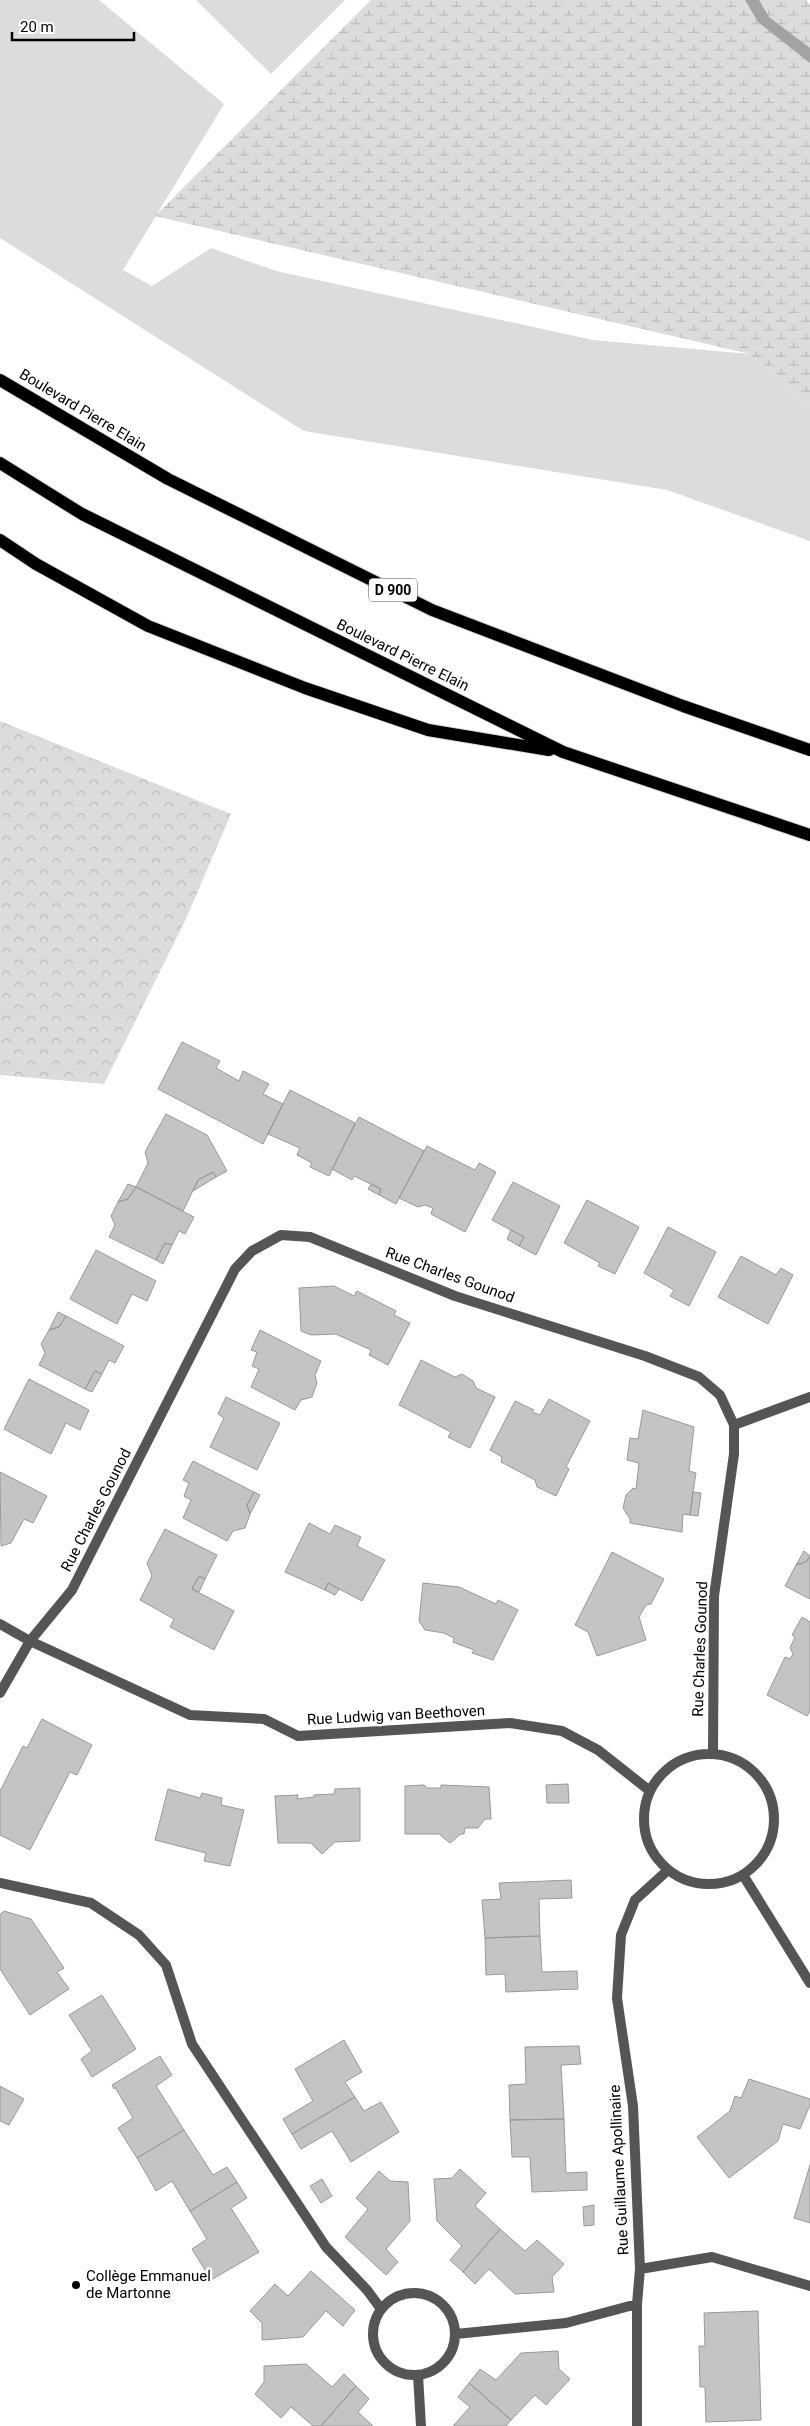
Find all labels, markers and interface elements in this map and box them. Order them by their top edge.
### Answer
scale bar [12,10,135,42]
text: 20 m [20,18,54,36]
street label: Boulevard Pierre Elain [16,365,150,455]
road number: D 900 [369,578,417,602]
street label: Boulevard Pierre Elain [334,615,472,695]
street label: Rue Charles Gounod [383,1243,517,1307]
street label: Rue Charles Gounod [57,1445,135,1575]
street label: Rue Charles Gounod [689,1581,711,1717]
street label: Rue Ludwig van Beethoven [306,1701,486,1729]
street label: Rue Guillaume Apollinaire [606,2084,632,2256]
place label: Collège Emmanuel de Martonne [86,2267,211,2302]
marker: Collège Emmanuel de Martonne [70,2279,82,2291]

